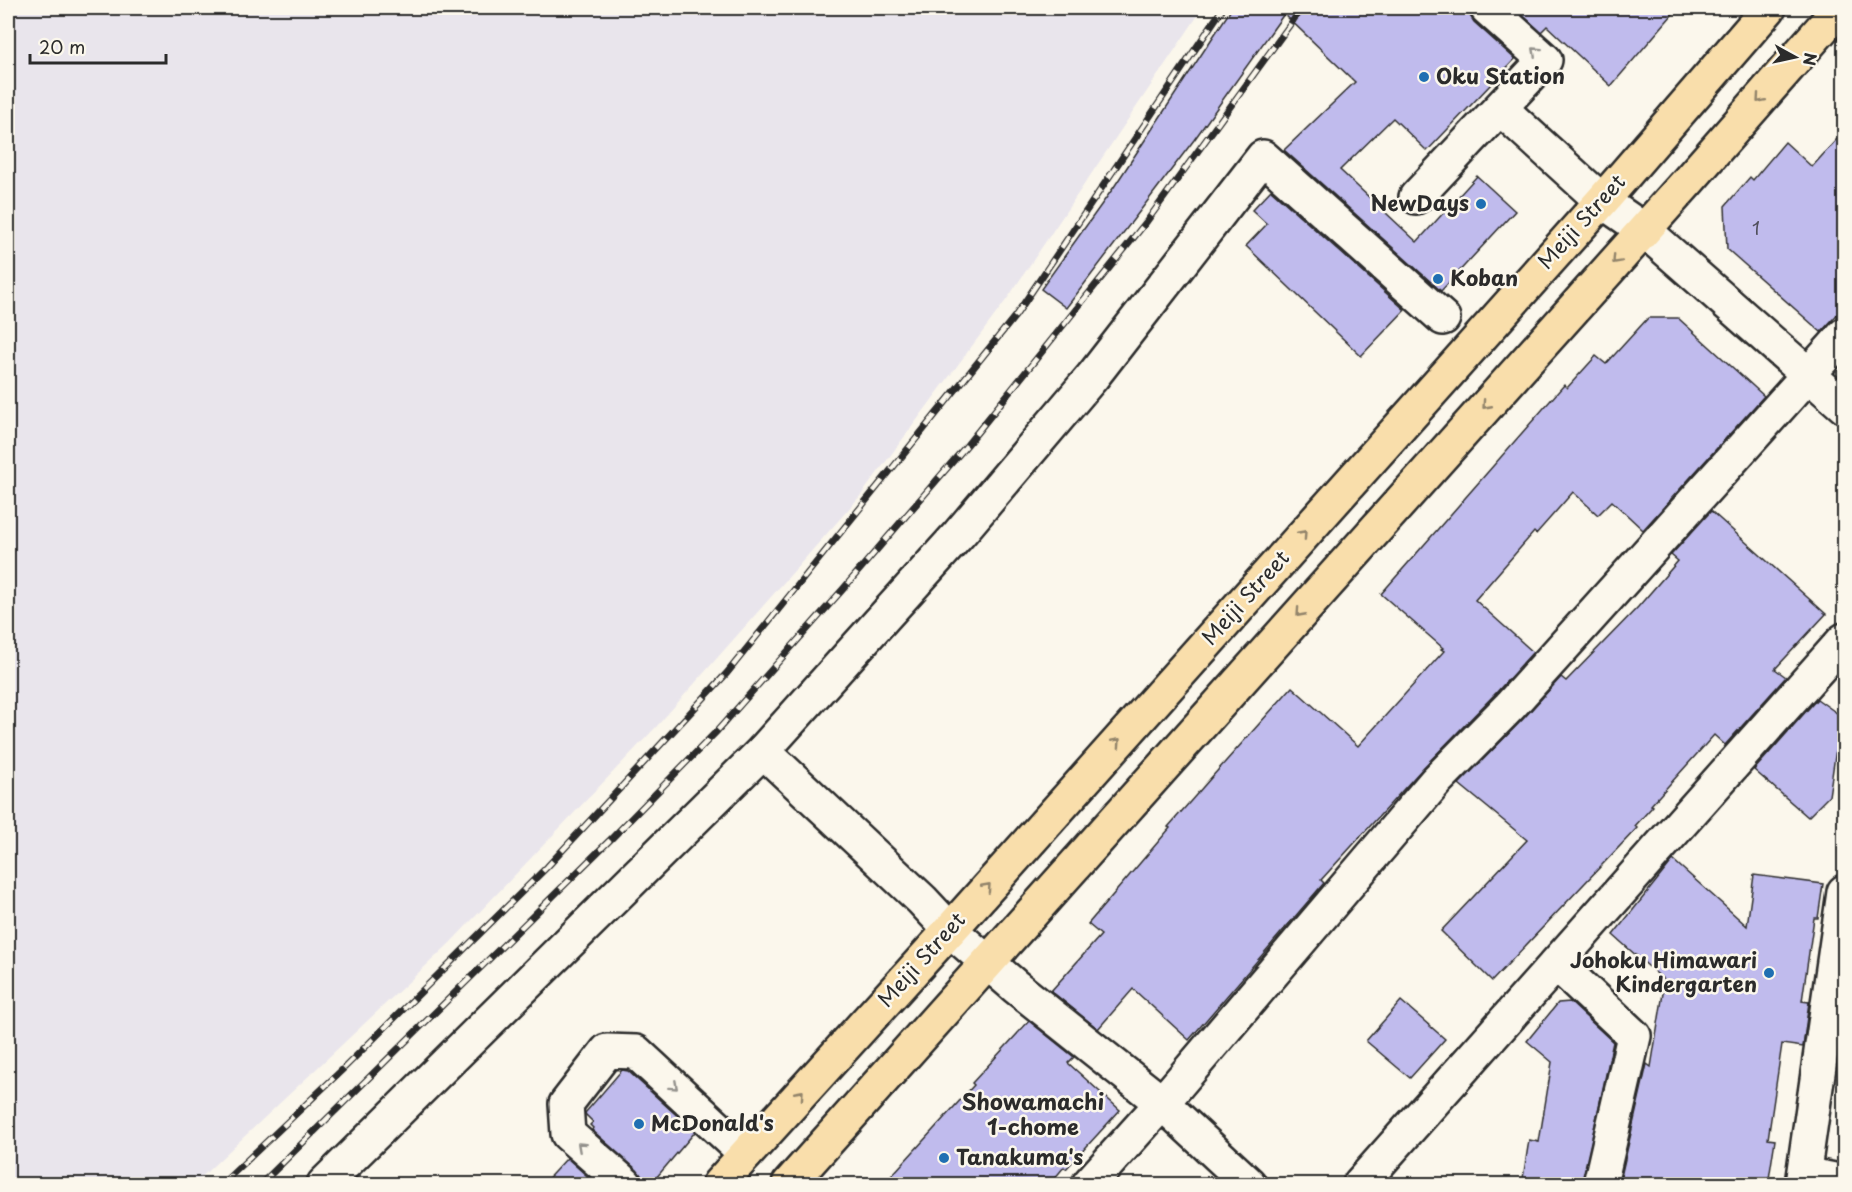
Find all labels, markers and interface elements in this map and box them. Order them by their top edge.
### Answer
scale bar [30,27,166,65]
north arrow [1765,27,1825,87]
text: 20 m [39,33,85,60]
one-way arrow [1532,47,1542,58]
text: N [1798,51,1824,67]
place label: Oku Station [1436,59,1565,91]
marker: Oku Station [1417,70,1431,84]
one-way arrow [1756,92,1767,103]
street label: Meiji Street [1529,166,1632,275]
place label: NewDays [1371,186,1469,218]
marker: NewDays [1474,197,1488,211]
house number: 1 [1752,214,1760,241]
one-way arrow [1612,253,1623,264]
place label: Koban [1450,261,1518,293]
marker: Koban [1431,272,1445,286]
one-way arrow [1482,398,1493,409]
one-way arrow [1296,530,1307,541]
street label: Meiji Street [1193,542,1296,651]
one-way arrow [1296,607,1307,617]
one-way arrow [1110,738,1121,749]
one-way arrow [980,884,991,894]
street label: Meiji Street [869,904,972,1013]
place label: Johoku Himawari Kindergarten [1570,943,1757,999]
marker: Johoku Himawari Kindergarten [1762,966,1776,980]
one-way arrow [667,1079,678,1090]
district label: Showamachi 1-chome [962,1084,1104,1142]
one-way arrow [793,1091,804,1101]
place label: McDonald's [651,1106,774,1138]
marker: McDonald's [632,1117,646,1131]
place label: Tanakuma's [956,1140,1083,1172]
one-way arrow [577,1142,588,1153]
marker: Tanakuma's [937,1151,951,1165]

